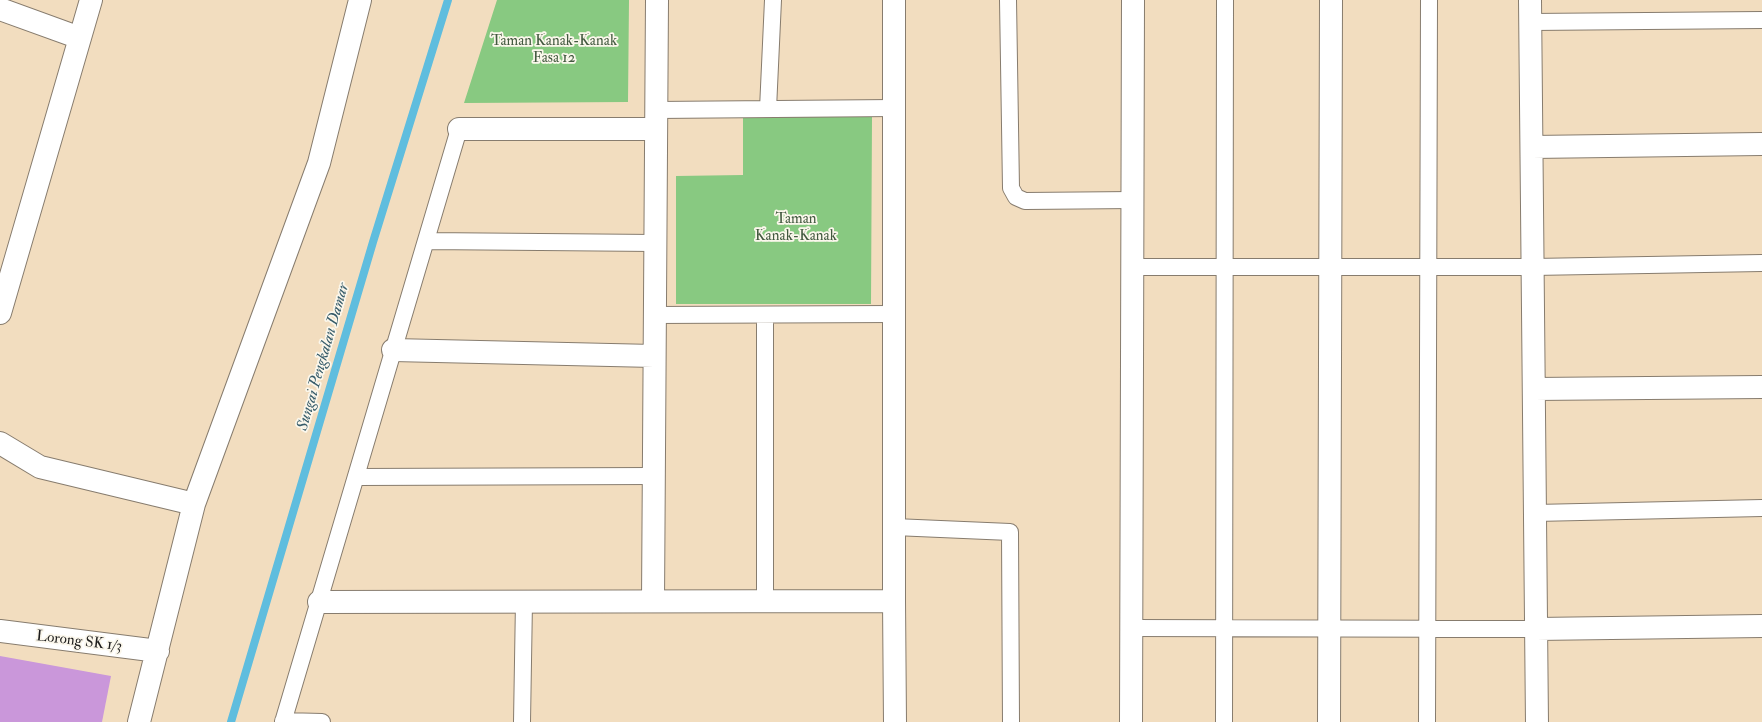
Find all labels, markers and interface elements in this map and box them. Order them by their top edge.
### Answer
park label: Taman Kanak-Kanak Fasa 12 [491,33,617,68]
park label: Taman Kanak-Kanak [755,211,837,246]
water label: Sungai Pengkalan Damar [294,281,354,433]
street label: Lorong SK 1/3 [35,628,123,656]

